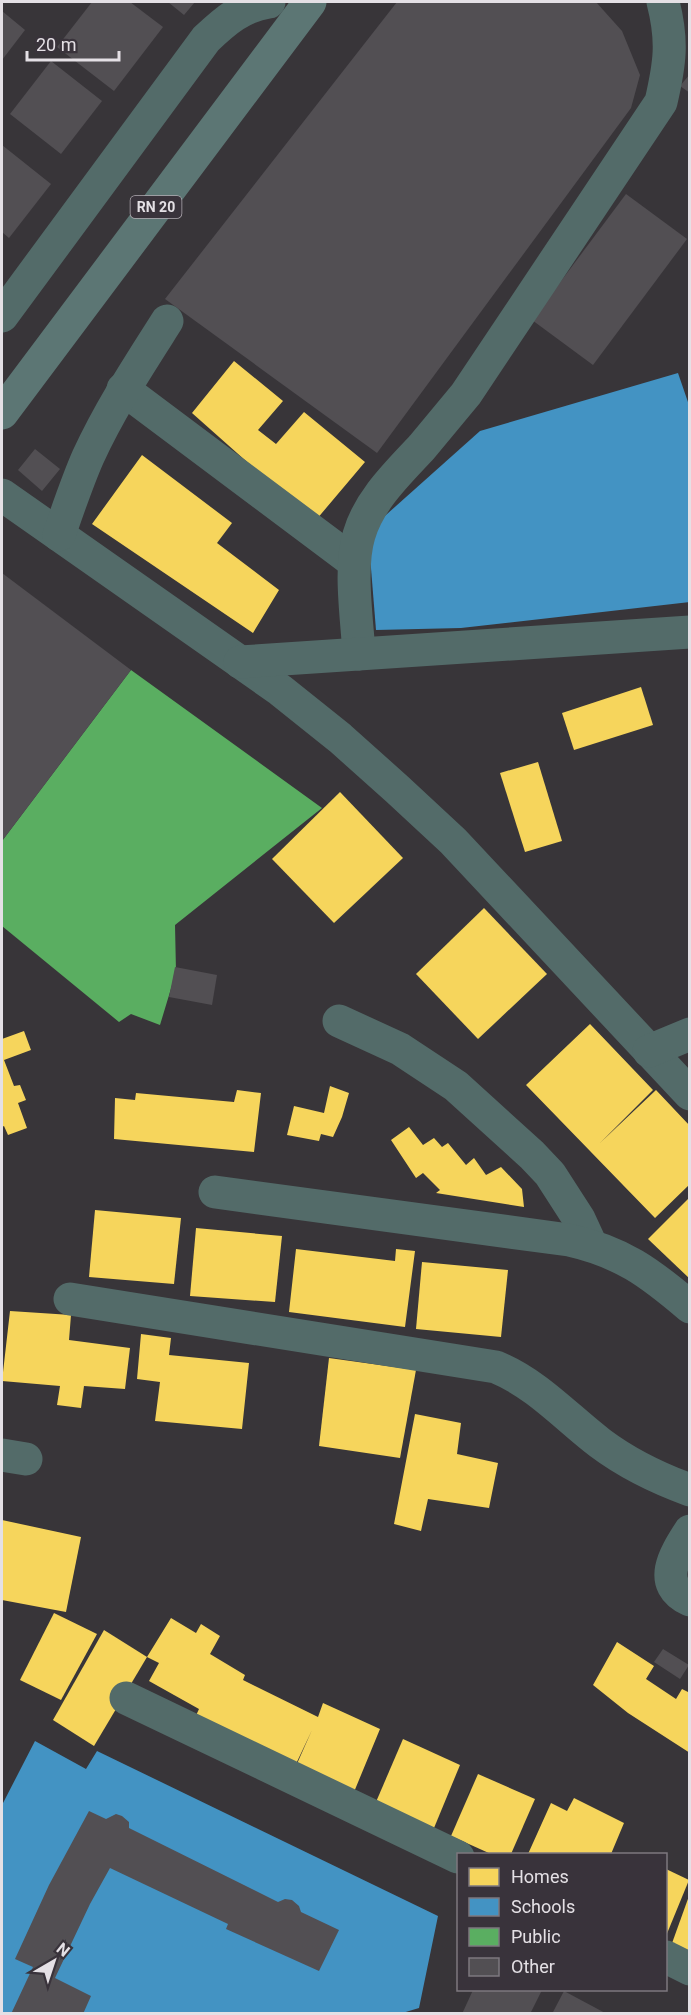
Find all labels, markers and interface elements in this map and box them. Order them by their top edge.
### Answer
scale bar [27,24,118,62]
text: 20 m [36,34,76,55]
road number: RN 20 [130,196,182,218]
legend [457,1853,667,1991]
text: Homes [511,1866,569,1887]
text: Schools [511,1896,575,1917]
text: Public [511,1926,561,1947]
north arrow [24,1931,84,1991]
text: N [53,1939,73,1961]
text: Other [511,1956,555,1977]

